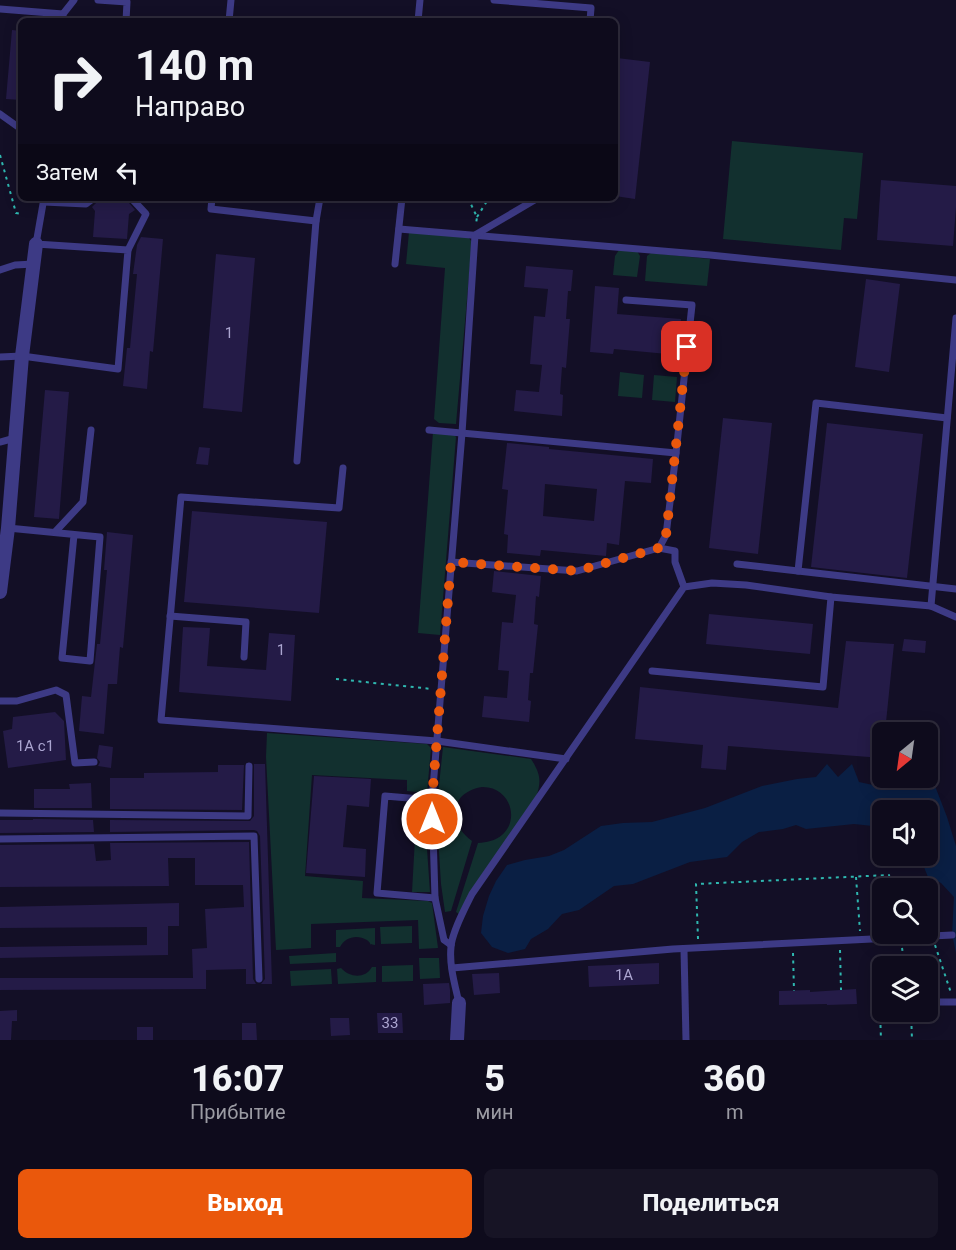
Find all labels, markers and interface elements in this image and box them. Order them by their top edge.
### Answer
text: 140 m [135,41,254,90]
icon: right [36,42,114,120]
text: Направо [135,91,245,123]
icon: left [111,156,144,189]
text: Затем [36,160,99,185]
pin [661,321,712,372]
house number: 1 [225,324,233,342]
icon: arrive [670,330,703,363]
house number: 1 [277,641,285,659]
north arrow [872,722,938,788]
map controls [872,722,938,1022]
house number: 1А с1 [16,737,54,755]
position arrow [400,787,464,851]
button: sound [872,800,938,866]
button: search [872,878,938,944]
button: layers [872,956,938,1022]
house number: 1А [615,966,633,984]
house number: 33 [382,1014,398,1032]
text: 16:07 [191,1058,285,1100]
text: 5 [484,1058,505,1100]
text: 360 [704,1058,766,1100]
text: Прибытие [190,1100,286,1124]
text: мин [476,1100,514,1124]
text: m [726,1100,744,1124]
button: Выход [18,1169,472,1238]
button: Поделиться [484,1169,938,1238]

